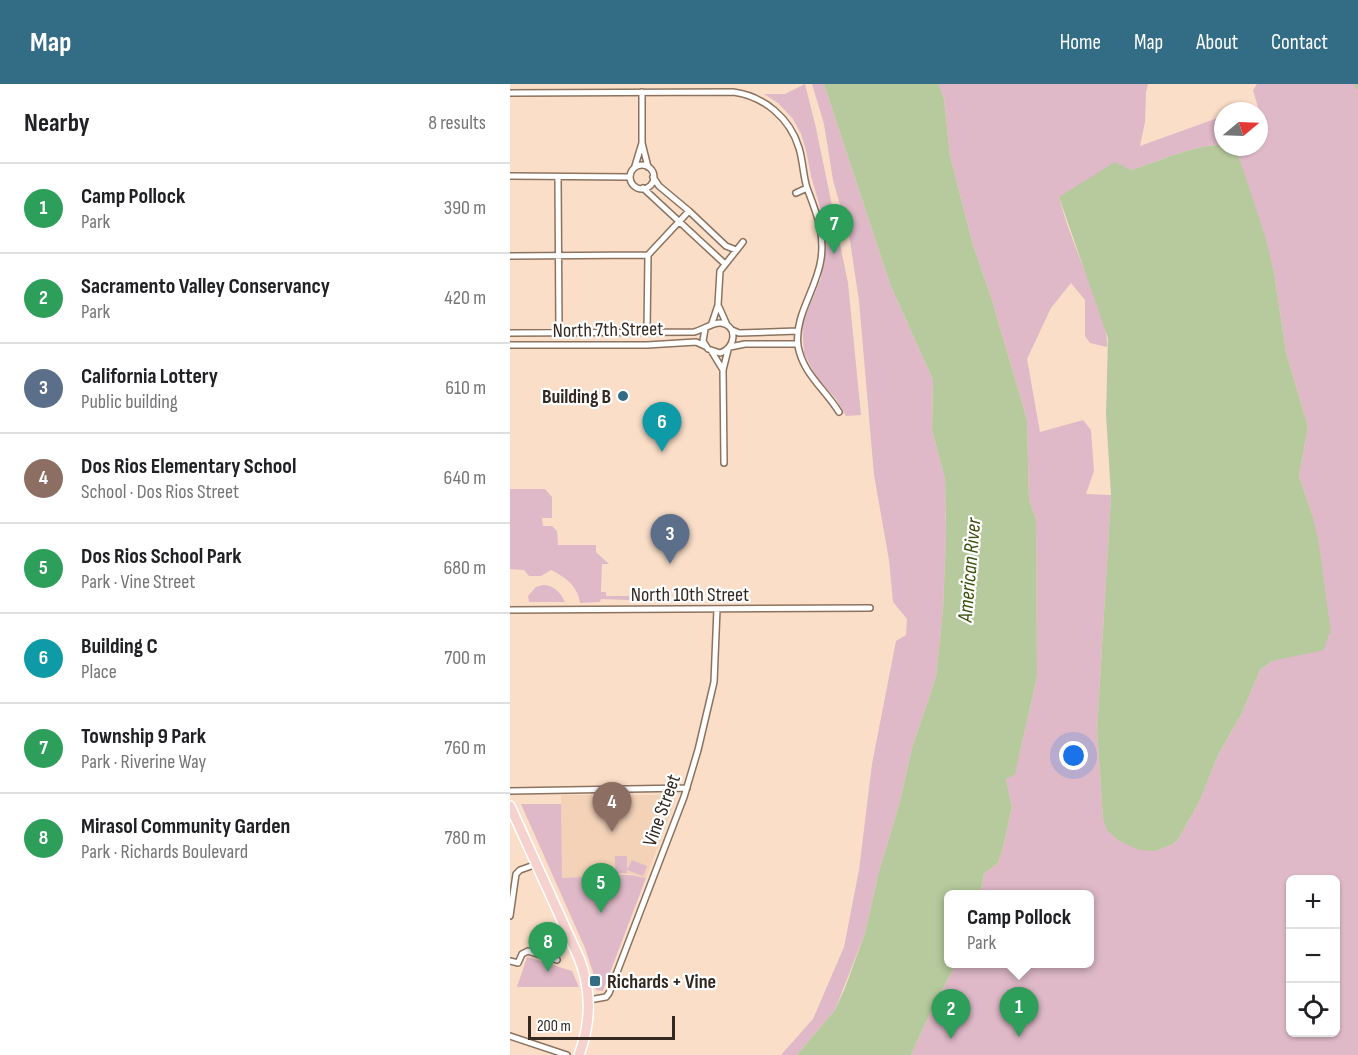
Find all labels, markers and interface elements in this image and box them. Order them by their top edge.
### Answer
text: Map [30,26,71,59]
text: Home [1060,30,1101,55]
text: Map [1134,30,1163,55]
text: About [1196,30,1238,55]
text: Contact [1271,30,1328,55]
north arrow [1214,102,1268,156]
text: Nearby [24,108,90,139]
text: 8 results [428,111,486,135]
text: Camp Pollock [81,183,185,210]
text: 1 [40,196,47,220]
text: 390 m [444,196,486,220]
pin: 7 [814,204,854,254]
text: Park [81,210,110,234]
text: Sacramento Valley Conservancy [81,273,330,300]
text: 2 [39,286,48,310]
text: 420 m [444,286,486,310]
text: Park [81,300,110,324]
street label: North 7th Street [553,317,663,343]
text: California Lottery [81,363,218,390]
text: 3 [39,376,48,400]
text: 610 m [445,376,486,400]
place label: Building B [542,385,611,409]
marker: Building B [616,389,630,403]
text: Public building [81,390,178,414]
pin: 6 [642,402,682,452]
text: Dos Rios Elementary School [81,453,296,480]
text: 4 [39,466,48,490]
text: 640 m [444,466,486,490]
text: School · Dos Rios Street [81,480,239,504]
pin: 3 [650,514,690,564]
water label: American River [952,516,987,624]
text: Dos Rios School Park [81,543,242,570]
text: 5 [39,556,48,580]
text: 680 m [444,556,486,580]
text: Park · Vine Street [81,570,195,594]
street label: North 10th Street [631,583,749,607]
text: Building C [81,633,158,660]
text: 6 [39,646,48,670]
text: 700 m [444,646,486,670]
text: Place [81,660,117,684]
text: Township 9 Park [81,723,206,750]
text: 7 [39,736,48,760]
text: 760 m [444,736,486,760]
your location [1059,741,1088,770]
text: Park · Riverine Way [81,750,206,774]
street label: Vine Street [638,771,686,850]
pin: 4 [592,782,632,832]
text: Mirasol Community Garden [81,813,290,840]
text: 8 [39,826,48,850]
text: 780 m [444,826,486,850]
text: Park · Richards Boulevard [81,840,248,864]
pin: 5 [582,864,620,913]
map controls [1286,875,1340,1037]
button: + [1286,875,1340,929]
popup [944,890,1094,968]
text: Camp Pollock [967,904,1071,931]
pin: 8 [528,922,567,972]
button: − [1286,929,1340,983]
text: Park [967,931,996,955]
place label: Richards + Vine [607,970,716,994]
marker: Richards + Vine [588,974,602,988]
button: locate [1286,983,1340,1037]
pin: 1 [1000,988,1038,1037]
pin: 2 [932,990,970,1039]
scale bar [528,1013,675,1040]
text: 200 m [537,1017,571,1036]

